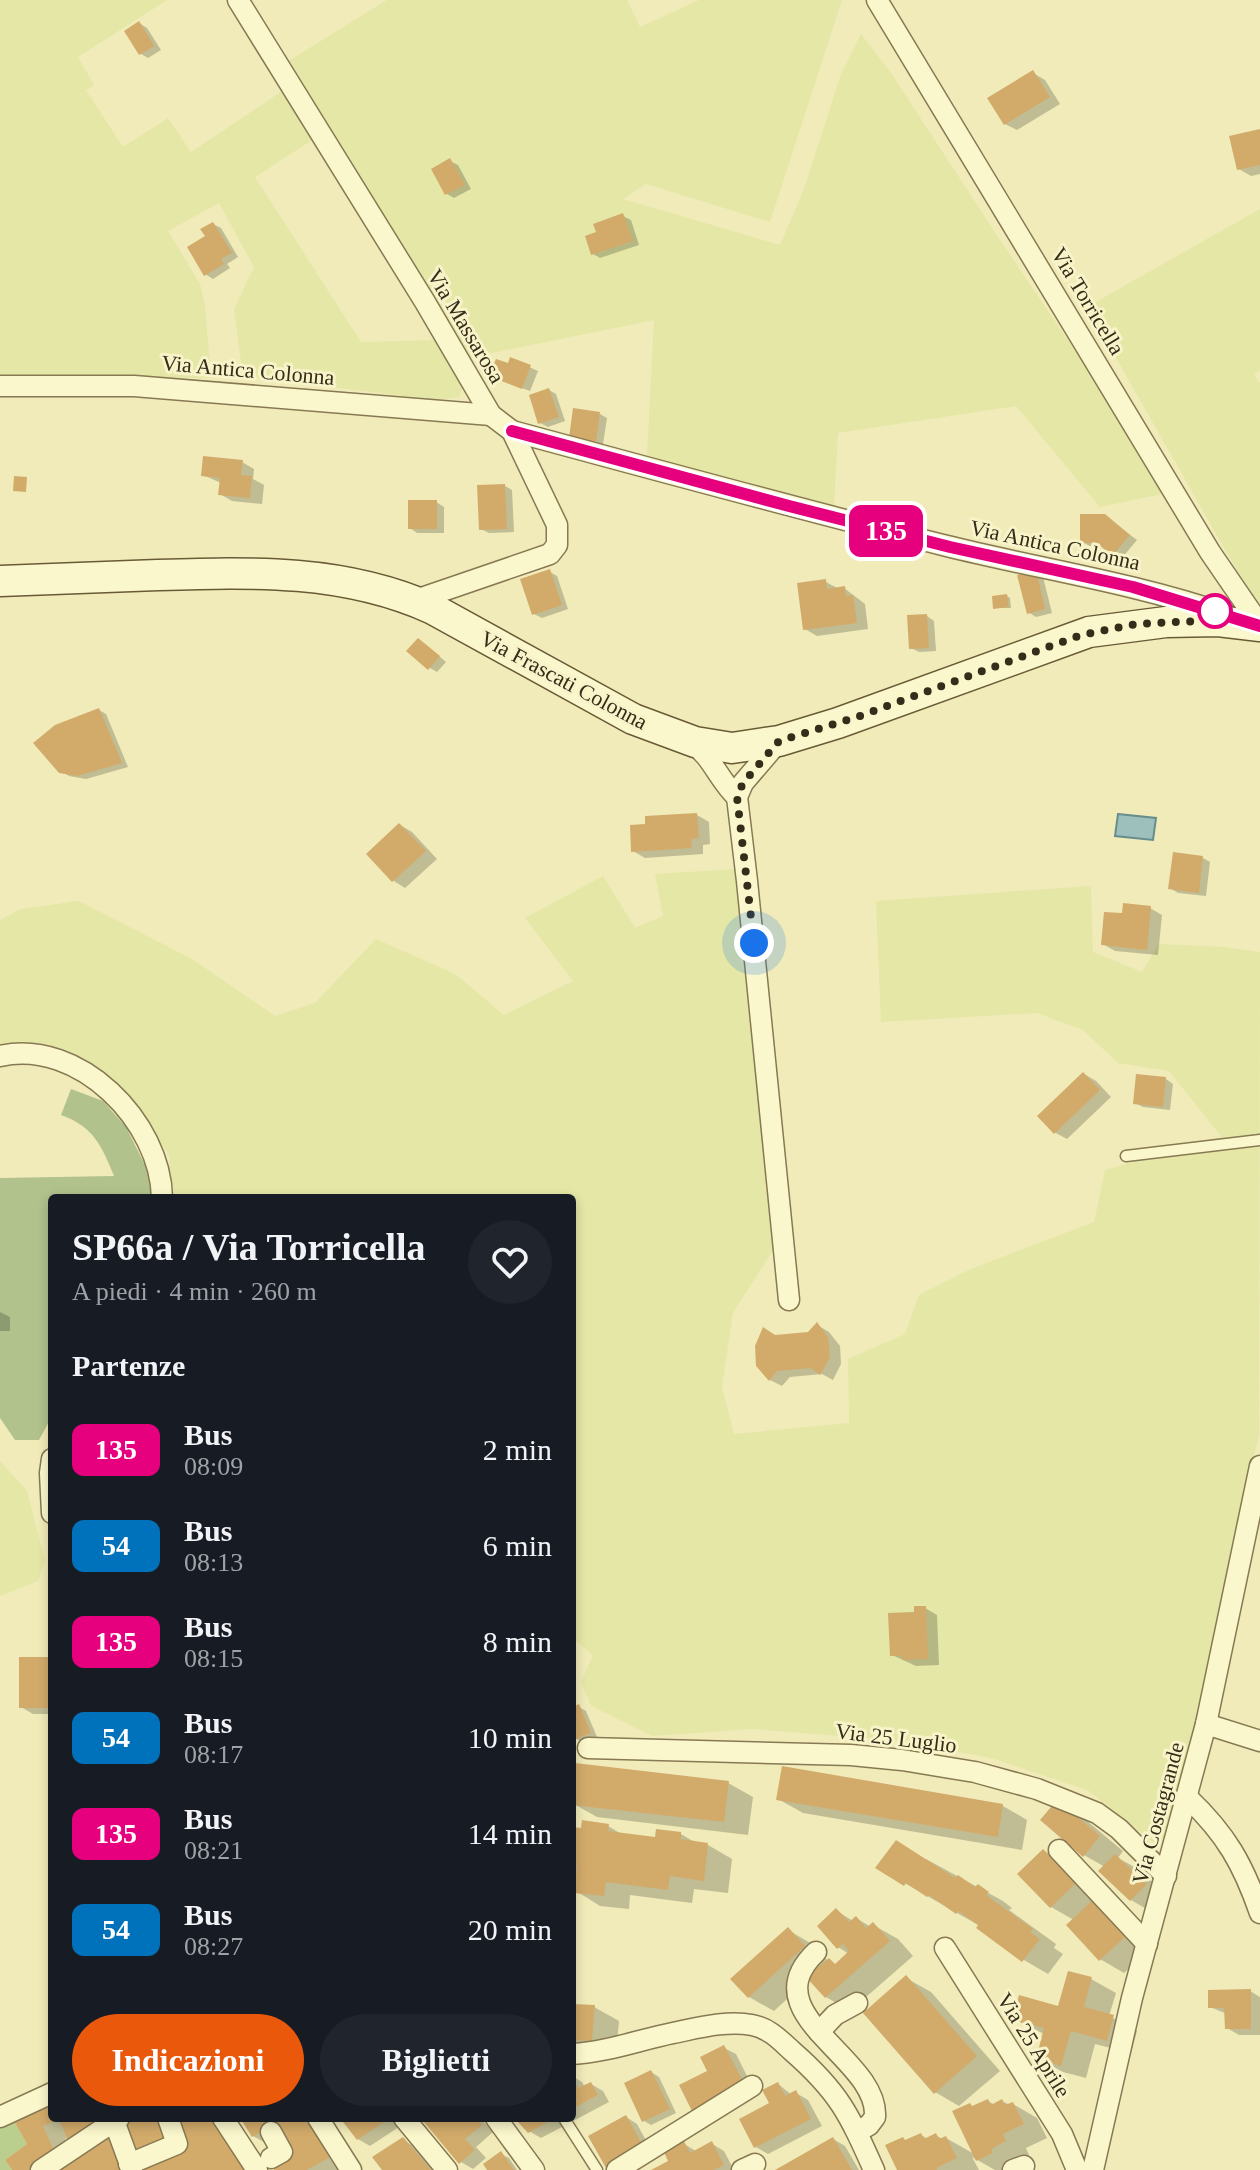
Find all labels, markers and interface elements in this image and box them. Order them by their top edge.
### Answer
street label: Via Torricella [1046,243,1130,359]
street label: Via Massarosa [422,264,510,388]
street label: Via Antica Colonna [161,350,336,390]
line badge: 135 [840,505,932,557]
text: 135 [865,515,907,546]
street label: Via Antica Colonna [968,515,1143,575]
unlabelled marker [1198,594,1232,628]
street label: Via Frascati Colonna [476,625,652,735]
your location [734,923,774,963]
button: heart [468,1220,552,1304]
text: SP66a / Via Torricella [72,1226,426,1268]
text: A piedi · 4 min · 260 m [72,1277,317,1306]
text: Partenze [72,1349,185,1382]
text: Bus [184,1418,232,1451]
text: 2 min [483,1433,552,1466]
text: 135 [95,1434,137,1465]
text: 08:09 [184,1452,243,1481]
text: Bus [184,1514,232,1547]
text: 6 min [483,1529,552,1562]
text: 54 [102,1530,130,1561]
text: 08:13 [184,1548,243,1577]
text: Bus [184,1610,232,1643]
text: 8 min [483,1625,552,1658]
text: 135 [95,1626,137,1657]
text: 08:15 [184,1644,243,1673]
text: Bus [184,1706,232,1739]
street label: Via 25 Luglio [834,1718,958,1758]
text: 10 min [468,1721,552,1754]
text: 54 [102,1722,130,1753]
street label: Via Costagrande [1127,1739,1189,1887]
text: 08:17 [184,1740,243,1769]
text: Bus [184,1802,232,1835]
text: 14 min [468,1817,552,1850]
text: 135 [95,1818,137,1849]
text: 08:21 [184,1836,243,1865]
text: Bus [184,1898,232,1931]
text: 20 min [468,1913,552,1946]
text: 54 [102,1914,130,1945]
text: 08:27 [184,1932,243,1961]
street label: Via 25 Aprile [992,1988,1076,2102]
button: Indicazioni [72,2014,304,2106]
button: Biglietti [320,2014,552,2106]

